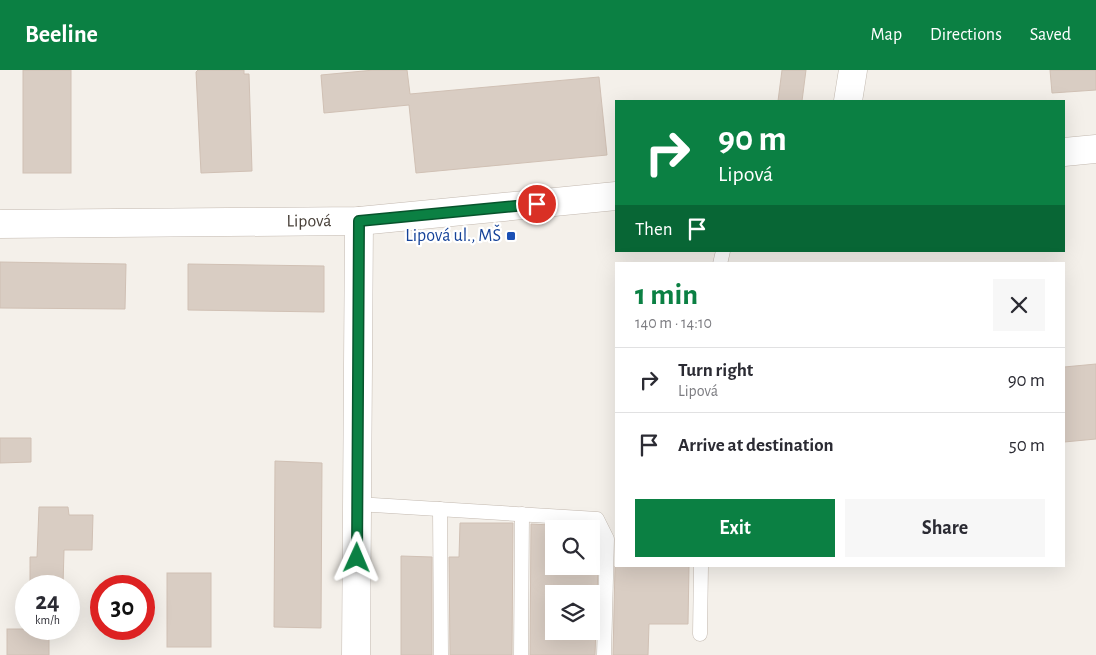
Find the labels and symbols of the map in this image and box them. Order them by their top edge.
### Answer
pin [516,183,558,225]
street label: Lipová [286,212,332,231]
place label: Lipová ul., MŠ [405,224,501,245]
marker: Lipová ul., MŠ [505,230,517,242]
position arrow [330,531,382,583]
speed limit sign: 30 [90,575,155,640]

